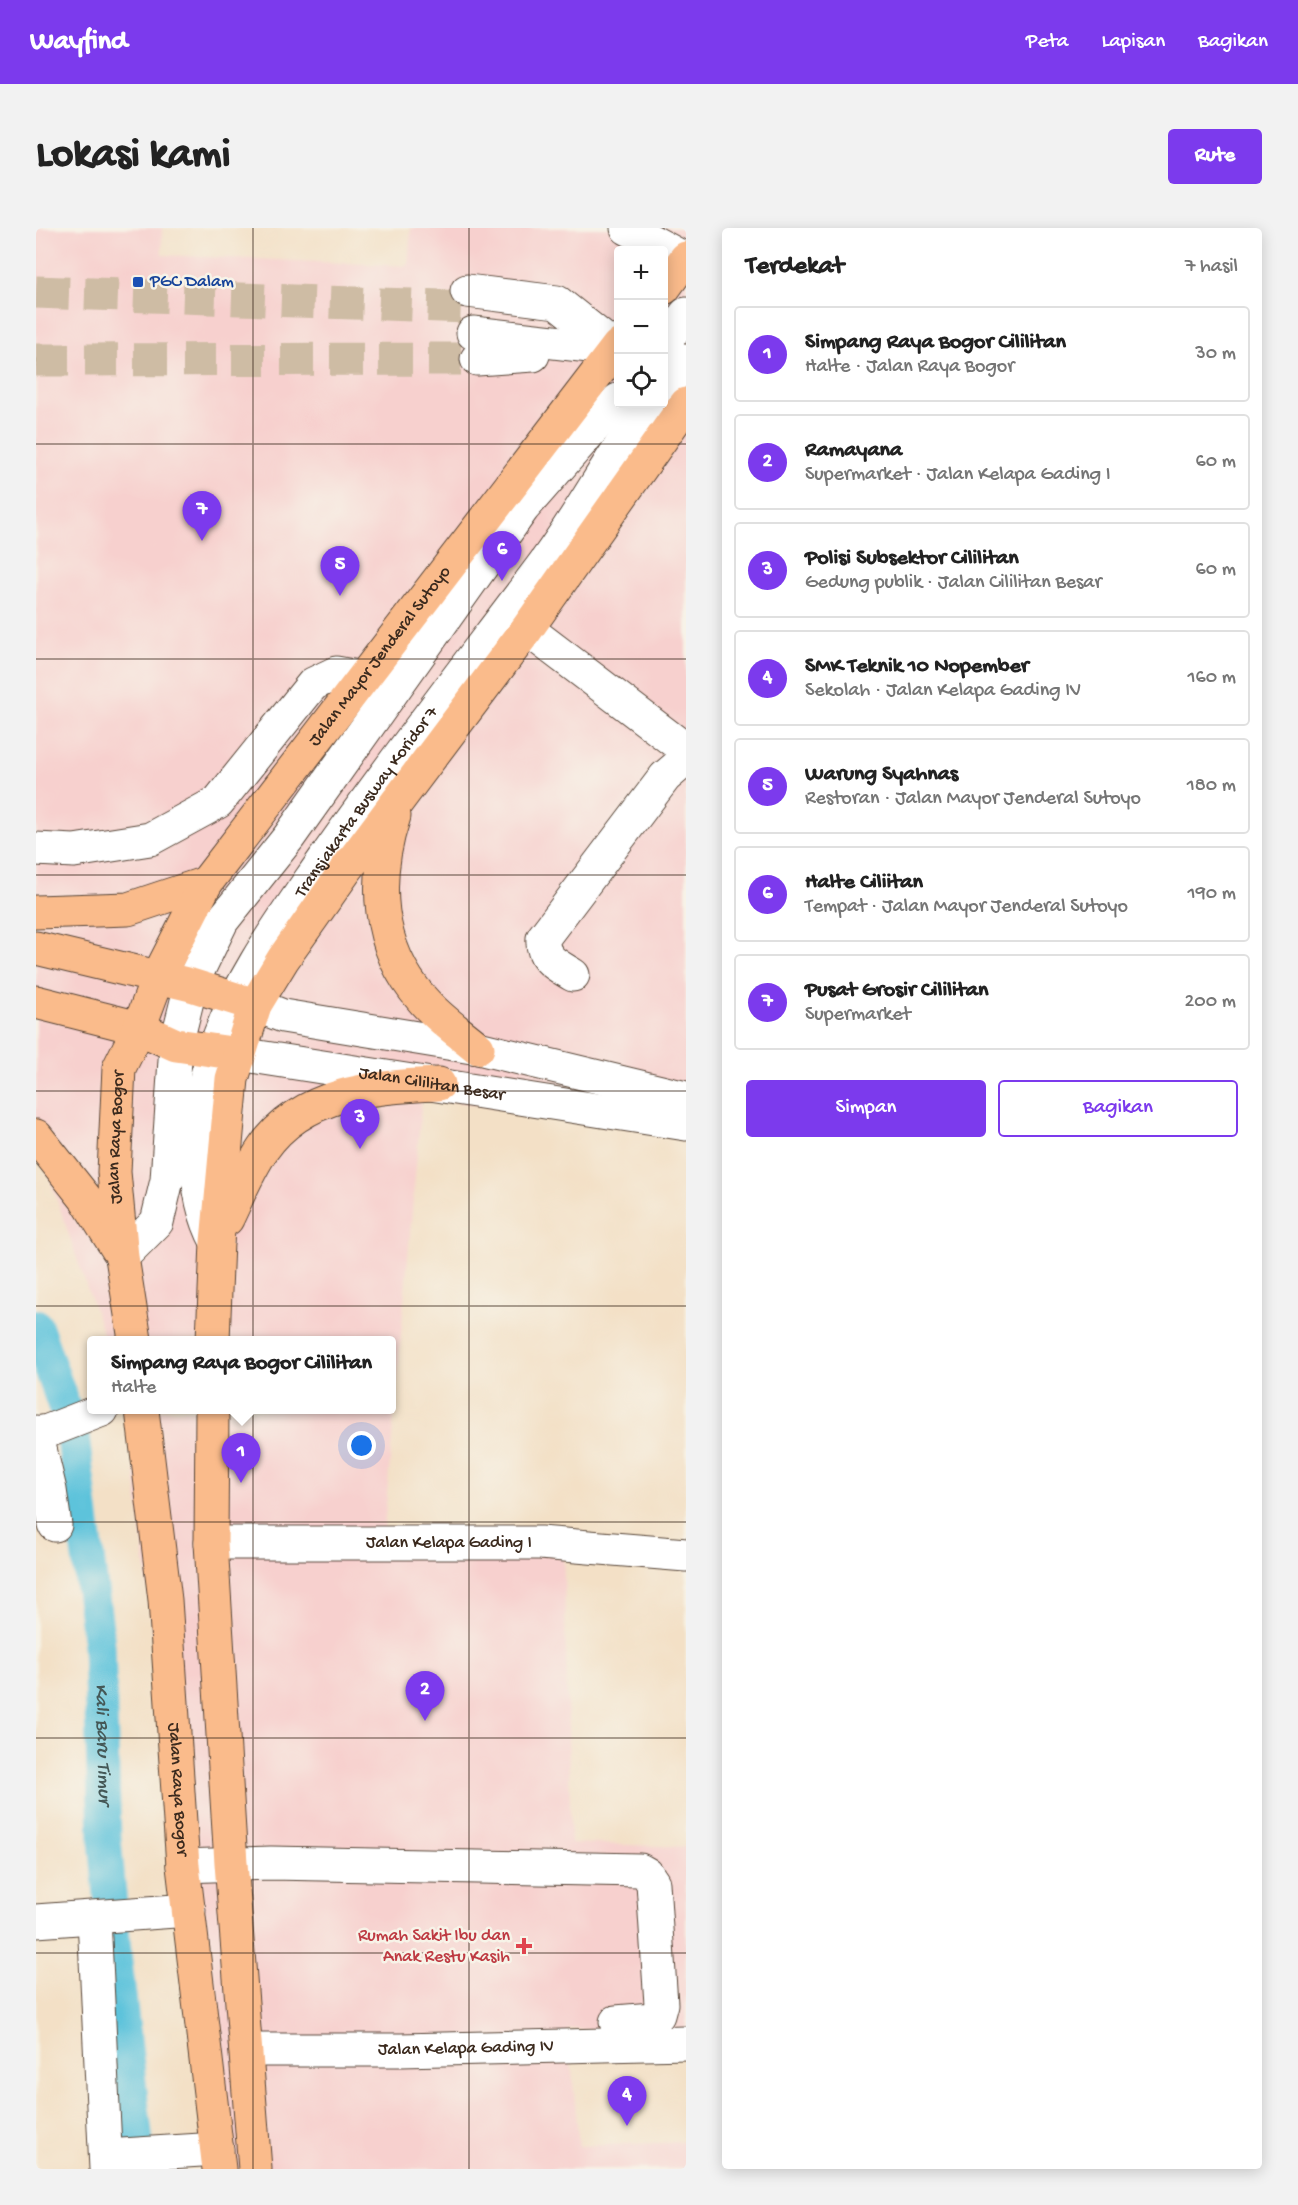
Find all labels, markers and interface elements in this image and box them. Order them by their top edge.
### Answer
text: Wayfind [30,26,127,59]
text: Peta [1026,30,1069,55]
text: Lapisan [1102,30,1165,55]
text: Bagikan [1198,30,1268,55]
button: Rute [1168,129,1262,184]
text: Lokasi kami [36,132,231,181]
map controls [614,246,668,408]
button: + [614,246,668,300]
text: Terdekat [746,252,844,283]
text: 7 hasil [1185,256,1238,279]
place label: PGC Dalam [149,272,234,293]
marker: PGC Dalam [131,275,145,289]
button: − [614,300,668,354]
text: Simpang Raya Bogor Cililitan [805,330,1066,356]
text: 1 [763,343,772,366]
text: 30 m [1195,343,1236,366]
button: locate [614,354,668,408]
text: Halte · Jalan Raya Bogor [805,356,1014,379]
text: Ramayana [805,438,902,464]
text: 2 [763,451,772,474]
text: 60 m [1196,451,1236,474]
text: Supermarket · Jalan Kelapa Gading I [805,464,1111,487]
pin: 7 [182,492,222,541]
pin: 6 [482,532,522,581]
pin: 5 [320,546,360,596]
text: Polisi Subsektor Cililitan [805,546,1019,572]
text: 3 [762,559,773,582]
text: 60 m [1196,559,1236,582]
street label: Jalan Mayor Jenderal Sutoyo [304,562,456,750]
text: Gedung publik · Jalan Cililitan Besar [805,572,1102,595]
text: SMK Teknik 10 Nopember [805,654,1029,680]
text: 4 [763,667,772,690]
text: 160 m [1187,667,1236,690]
text: Sekolah · Jalan Kelapa Gading IV [805,680,1081,703]
street label: Transjakarta Busway Koridor 7 [290,702,443,902]
text: Warung Syahnas [805,762,958,788]
text: 5 [762,775,773,798]
text: 180 m [1187,775,1236,798]
text: Restoran · Jalan Mayor Jenderal Sutoyo [805,788,1141,811]
text: Halte Ciliitan [805,870,923,896]
text: 6 [762,883,773,906]
text: 190 m [1188,883,1236,906]
text: Tempat · Jalan Mayor Jenderal Sutoyo [805,896,1128,919]
text: Pusat Grosir Cililitan [805,978,989,1004]
text: 7 [762,991,773,1014]
text: 200 m [1185,991,1236,1014]
text: Supermarket [805,1004,911,1027]
street label: Jalan Cililitan Besar [357,1062,508,1106]
street label: Jalan Raya Bogor [103,1069,129,1205]
button: Simpan [746,1080,986,1137]
button: Bagikan [998,1080,1238,1137]
pin: 3 [340,1100,380,1149]
popup [87,1336,396,1414]
text: Simpang Raya Bogor Cililitan [111,1351,372,1377]
text: Halte [111,1377,156,1400]
your location [347,1431,376,1460]
pin: 1 [222,1434,260,1483]
street label: Jalan Kelapa Gading I [366,1533,532,1554]
pin: 2 [406,1672,444,1721]
water label: Kali Baru Timur [89,1683,116,1809]
street label: Jalan Raya Bogor [163,1722,193,1858]
place label: Rumah Sakit Ibu dan Anak Restu Kasih [358,1926,510,1968]
marker: Rumah Sakit Ibu dan Anak Restu Kasih [515,1937,533,1955]
street label: Jalan Kelapa Gading IV [378,2036,554,2061]
pin: 4 [608,2076,646,2126]

